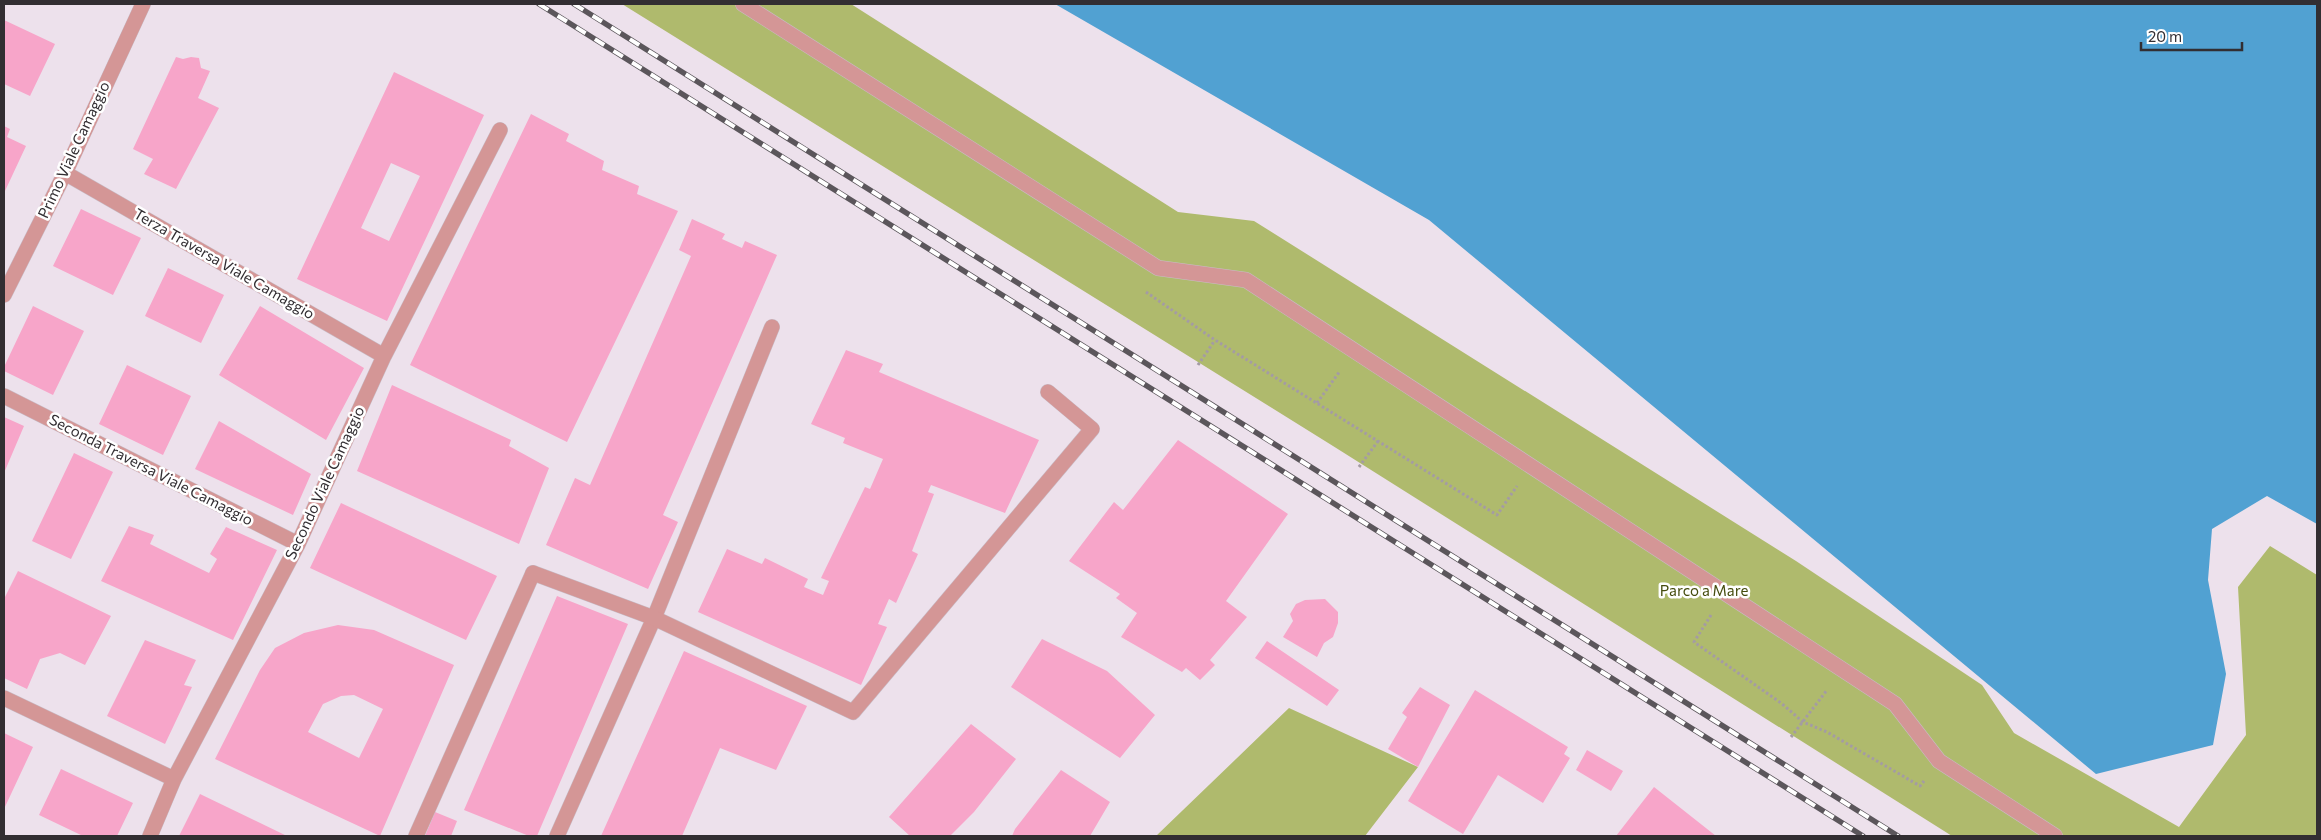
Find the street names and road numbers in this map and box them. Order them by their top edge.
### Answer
street label: Primo Viale Camaggio [33,78,113,221]
street label: Terza Traversa Viale Camaggio [131,204,318,322]
street label: Secondo Viale Camaggio [281,403,368,562]
street label: Seconda Traversa Viale Camaggio [47,410,256,529]

